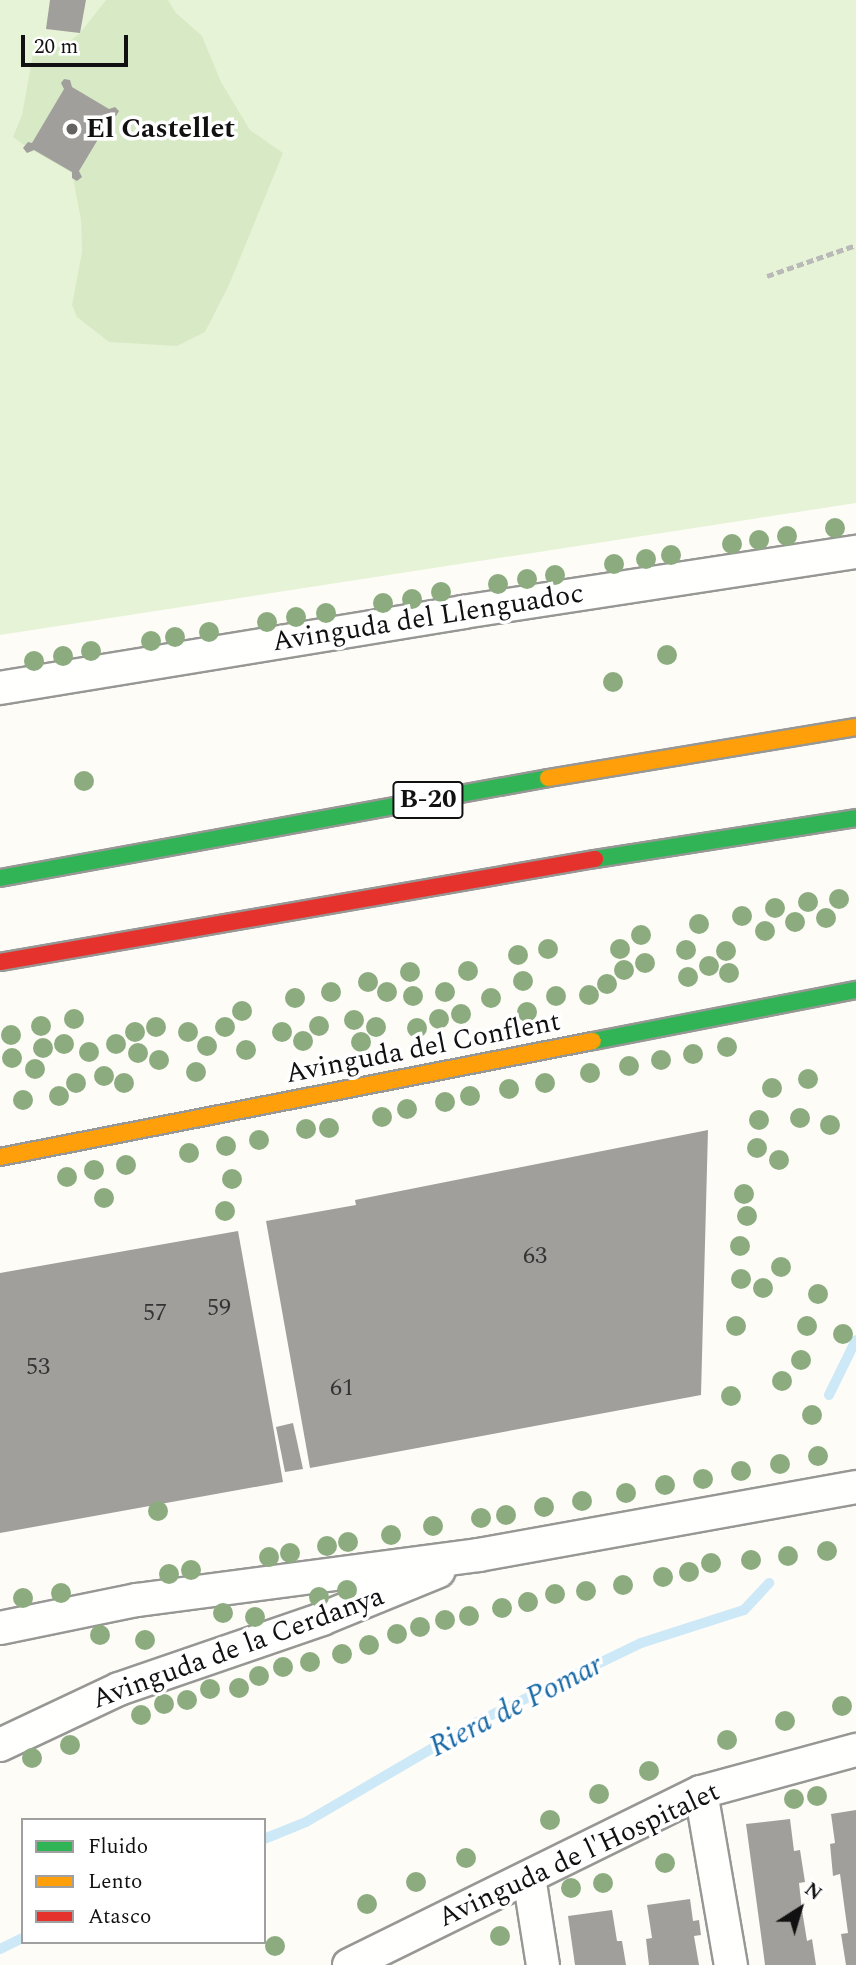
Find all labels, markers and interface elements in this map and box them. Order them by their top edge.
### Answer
scale bar [24,21,131,65]
text: 20 m [34,31,78,63]
place label: El Castellet [86,112,235,146]
marker: El Castellet [64,121,80,137]
street label: Avinguda del Llenguadoc [270,577,586,659]
road number: B-20 [391,778,465,822]
street label: Avinguda del Conflent [283,1005,563,1091]
house number: 63 [523,1243,547,1271]
house number: 59 [207,1295,231,1323]
house number: 57 [143,1300,167,1328]
house number: 53 [26,1354,50,1382]
house number: 61 [330,1375,354,1403]
street label: Avinguda de la Cerdanya [87,1580,389,1716]
water label: Riera de Pomar [423,1647,609,1765]
street label: Avinguda de l'Hospitalet [433,1775,725,1935]
legend [21,1818,266,1944]
text: Fluido [88,1831,148,1863]
text: Lento [88,1866,142,1898]
north arrow [765,1874,835,1944]
text: N [798,1876,828,1908]
text: Atasco [88,1901,151,1933]

